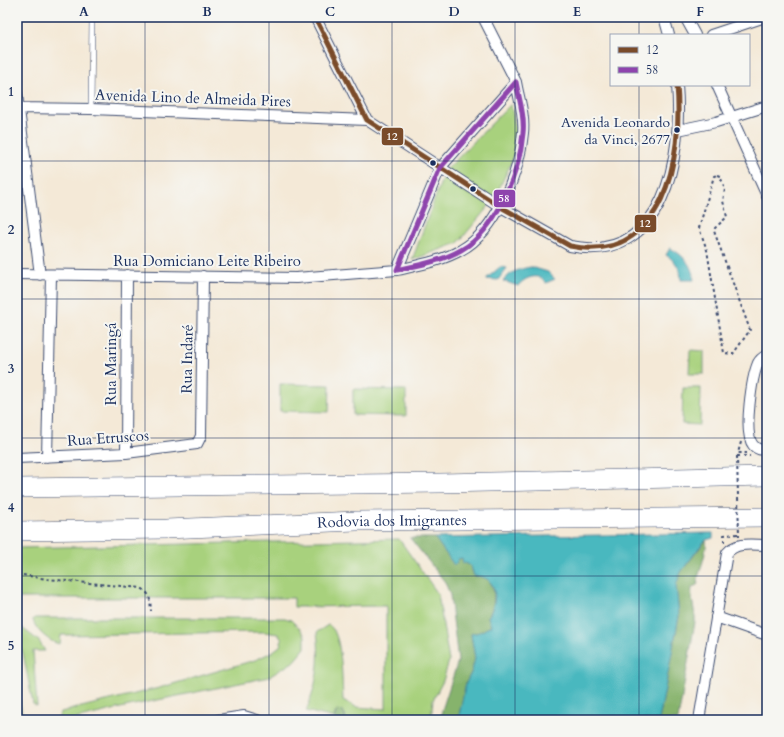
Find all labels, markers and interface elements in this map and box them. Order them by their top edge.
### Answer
text: A [79,3,89,21]
text: B [202,3,212,21]
text: C [325,3,335,21]
text: D [448,3,460,21]
text: E [573,3,581,21]
text: F [696,3,704,21]
legend [610,34,750,86]
text: 12 [646,42,658,58]
text: 58 [646,62,658,78]
text: 1 [8,83,14,101]
street label: Avenida Lino de Almeida Pires [95,85,291,111]
place label: Avenida Leonardo da Vinci, 2677 [561,113,670,149]
marker: Avenida Leonardo da Vinci, 2677 [672,125,682,135]
line badge: 12 [381,127,404,146]
text: 12 [386,129,398,144]
unlabelled marker [428,158,438,168]
unlabelled marker [468,184,478,194]
line badge: 58 [493,189,516,208]
text: 58 [498,191,510,206]
line badge: 12 [634,214,657,233]
text: 12 [639,216,651,231]
text: 2 [8,221,15,239]
street label: Rua Domiciano Leite Ribeiro [113,251,301,271]
street label: Rua Maringá [101,322,121,405]
street label: Rua Indaré [176,324,198,394]
text: 3 [8,360,15,378]
street label: Rua Etruscos [66,425,150,451]
text: 4 [8,499,15,517]
street label: Rodovia dos Imigrantes [317,510,467,533]
text: 5 [8,637,14,655]

